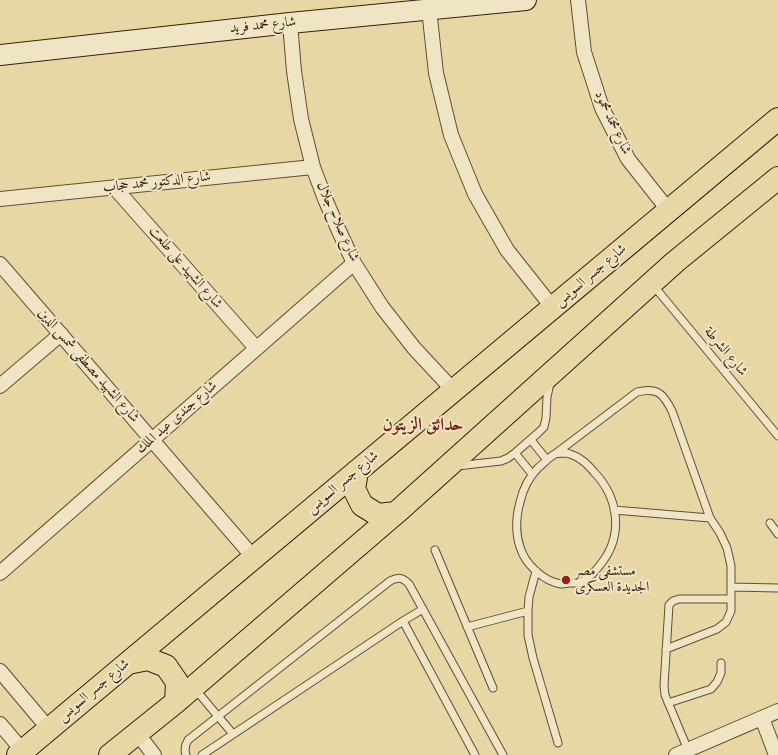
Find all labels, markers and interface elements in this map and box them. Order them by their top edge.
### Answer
street label: شارع محمد فريد [229,14,297,38]
street label: شارع محمد محمود [590,88,634,158]
street label: شارع الدكتور محمد حجاب [102,169,212,197]
street label: شارع صلاح جلال [312,179,362,265]
street label: شارع الشهيد على طلعت [145,223,225,313]
street label: شارع جسر السويس [552,241,630,311]
street label: شارع الشهيد مصطفى شمس الدين [34,305,142,427]
street label: شارع الشرطة [700,324,750,380]
street label: شارع جندى عبد الملك [133,378,221,458]
district label: حدائق الزيتون [383,415,463,437]
street label: شارع جسر السويس [304,448,382,518]
place label: مستشفى مصر الجديدة العسكرى [575,564,649,596]
marker: مستشفى مصر الجديدة العسكرى [560,574,572,586]
street label: شارع جسر السويس [55,656,133,726]

